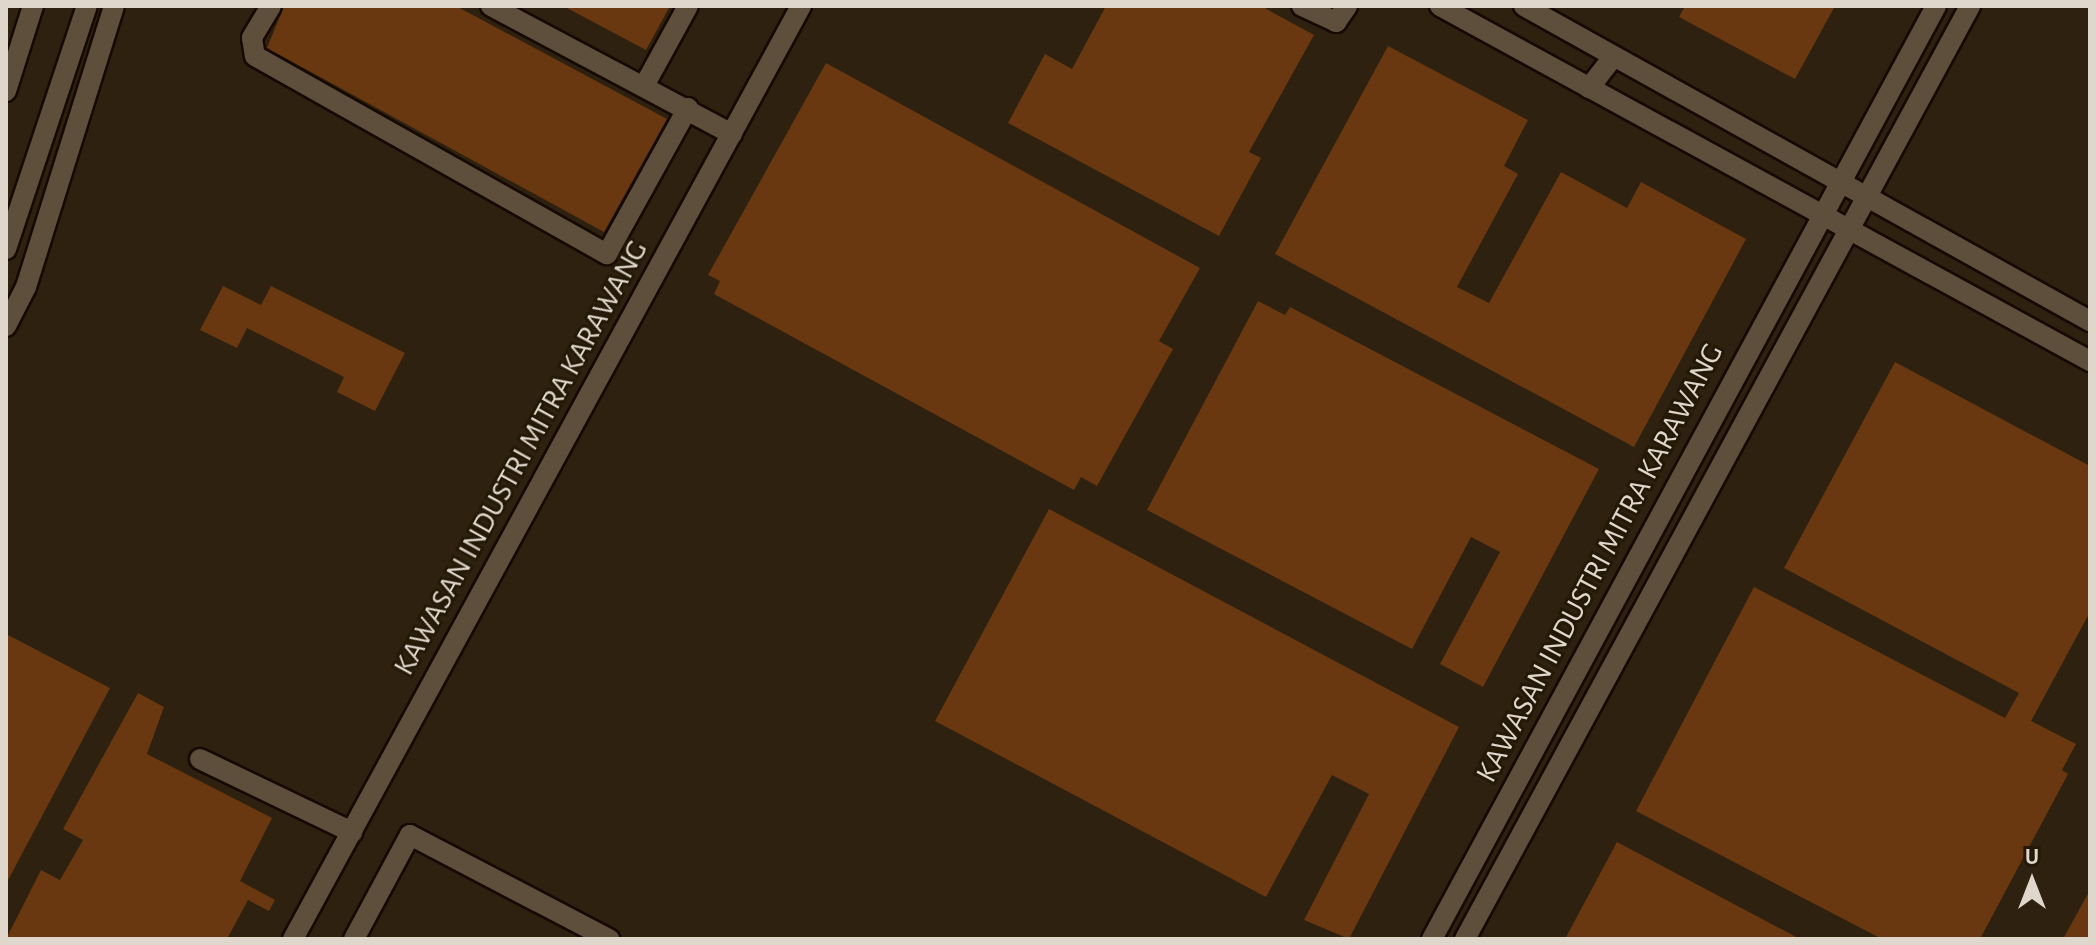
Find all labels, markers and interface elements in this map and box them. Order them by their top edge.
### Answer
street label: KAWASAN INDUSTRI MITRA KARAWANG [386,234,656,682]
street label: KAWASAN INDUSTRI MITRA KARAWANG [1469,338,1731,788]
north arrow [1992,841,2072,921]
text: U [2025,846,2039,868]

